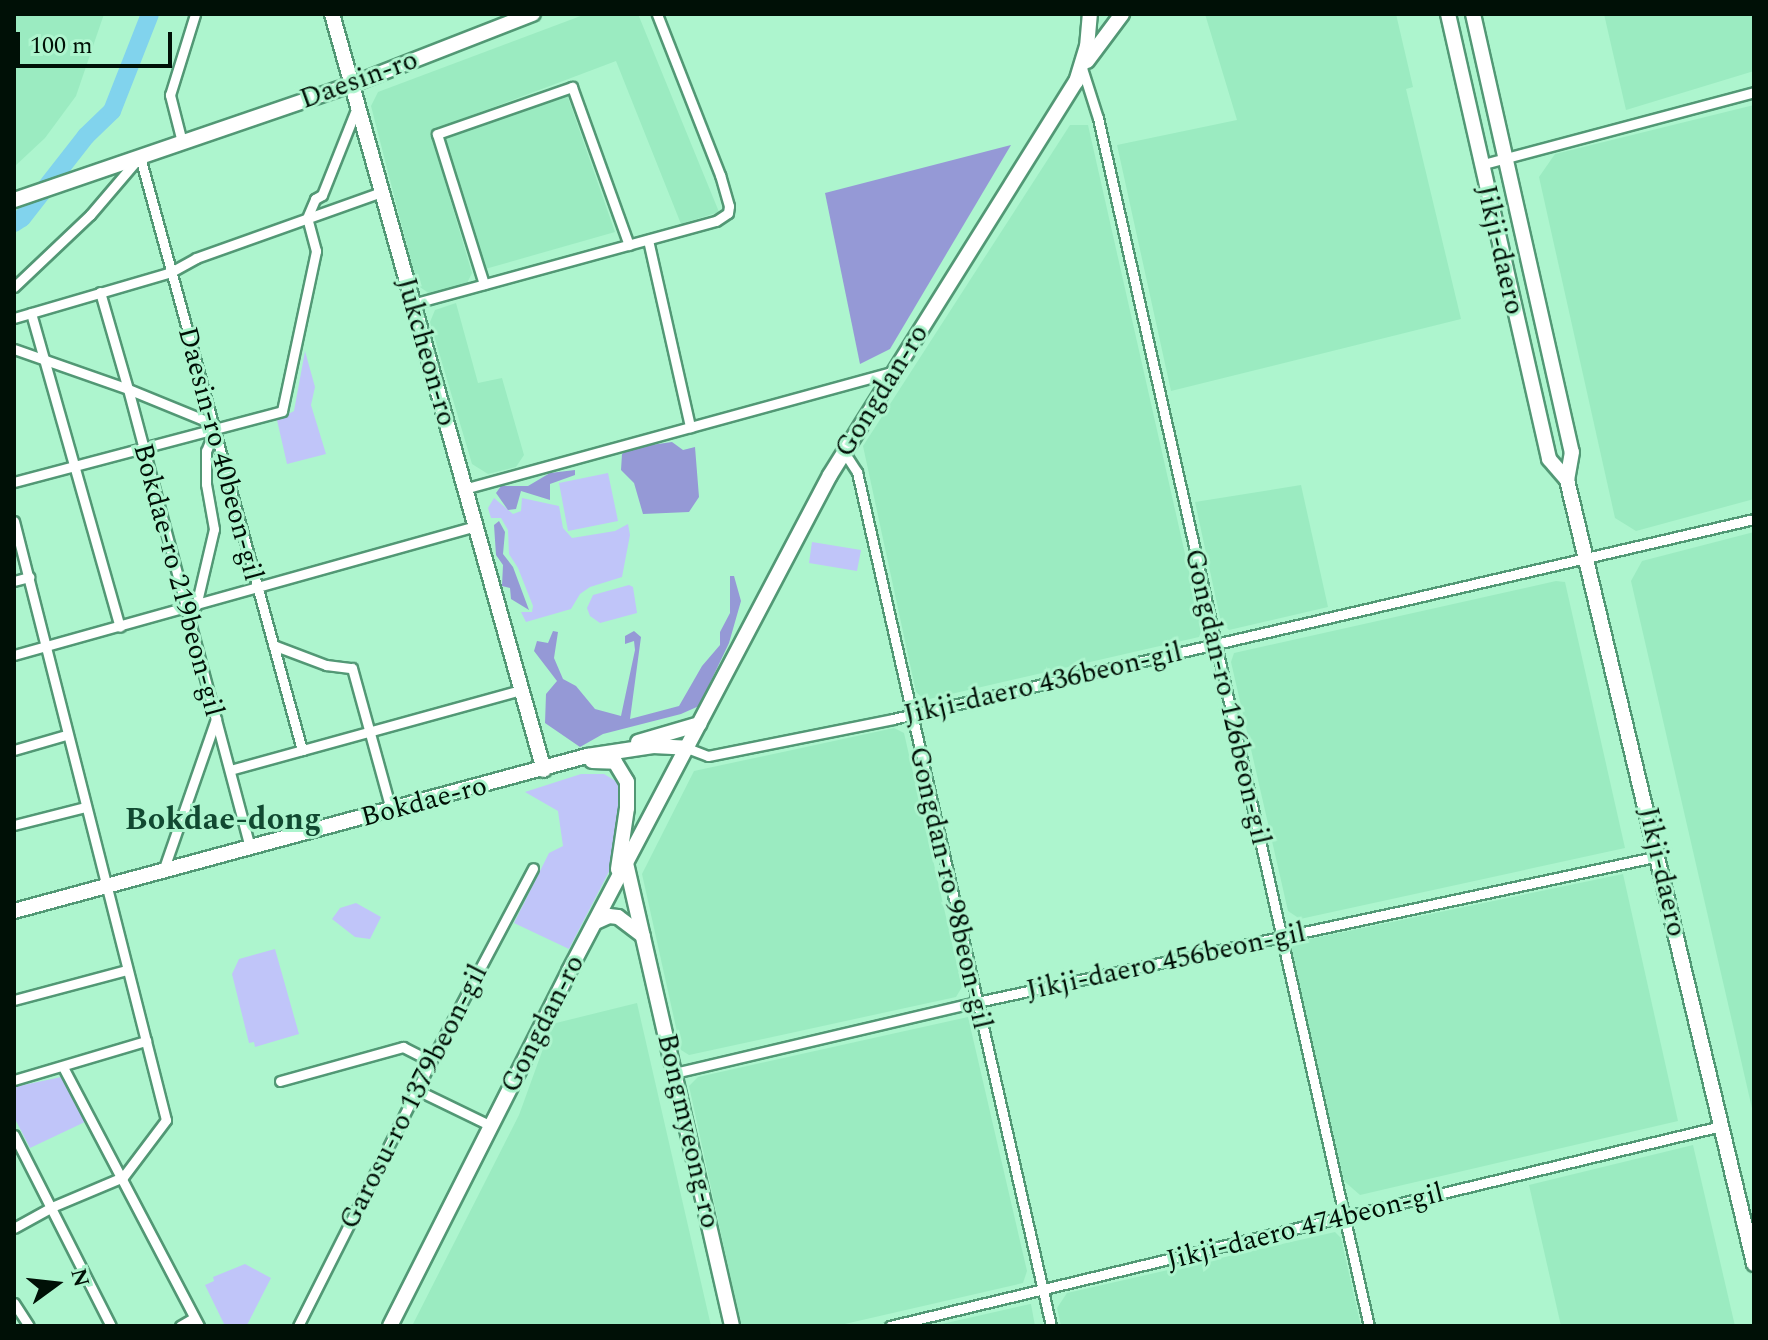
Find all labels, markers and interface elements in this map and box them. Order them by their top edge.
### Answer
scale bar [20,16,176,66]
text: 100 m [30,28,93,64]
street label: Daesin-ro [296,43,422,117]
street label: Jikji-daero [1469,182,1531,318]
street label: Jukcheon-ro [389,274,463,430]
street label: Gongdan-ro [828,318,936,464]
street label: Daesin-ro 40beon-gil [170,323,270,585]
street label: Bokdae-ro 219beon-gil [125,440,231,720]
street label: Gongdan-ro 126beon-gil [1177,546,1277,848]
street label: Jikji-daero 436beon-gil [901,636,1185,732]
street label: Gongdan-ro 98beon-gil [901,744,999,1032]
street label: Bokdae-ro [357,769,491,835]
district label: Bokdae-dong [125,801,321,839]
street label: Jikji-daero [1631,804,1693,940]
street label: Jikji-daero 456beon-gil [1023,916,1309,1008]
street label: Gongdan-ro [494,949,592,1099]
street label: Garosu-ro 1379beon-gil [333,959,495,1235]
street label: Bongmyeong-ro [649,1030,727,1232]
street label: Jikji-daero 474beon-gil [1163,1176,1447,1278]
north arrow [16,1244,96,1324]
text: N [61,1265,98,1291]

